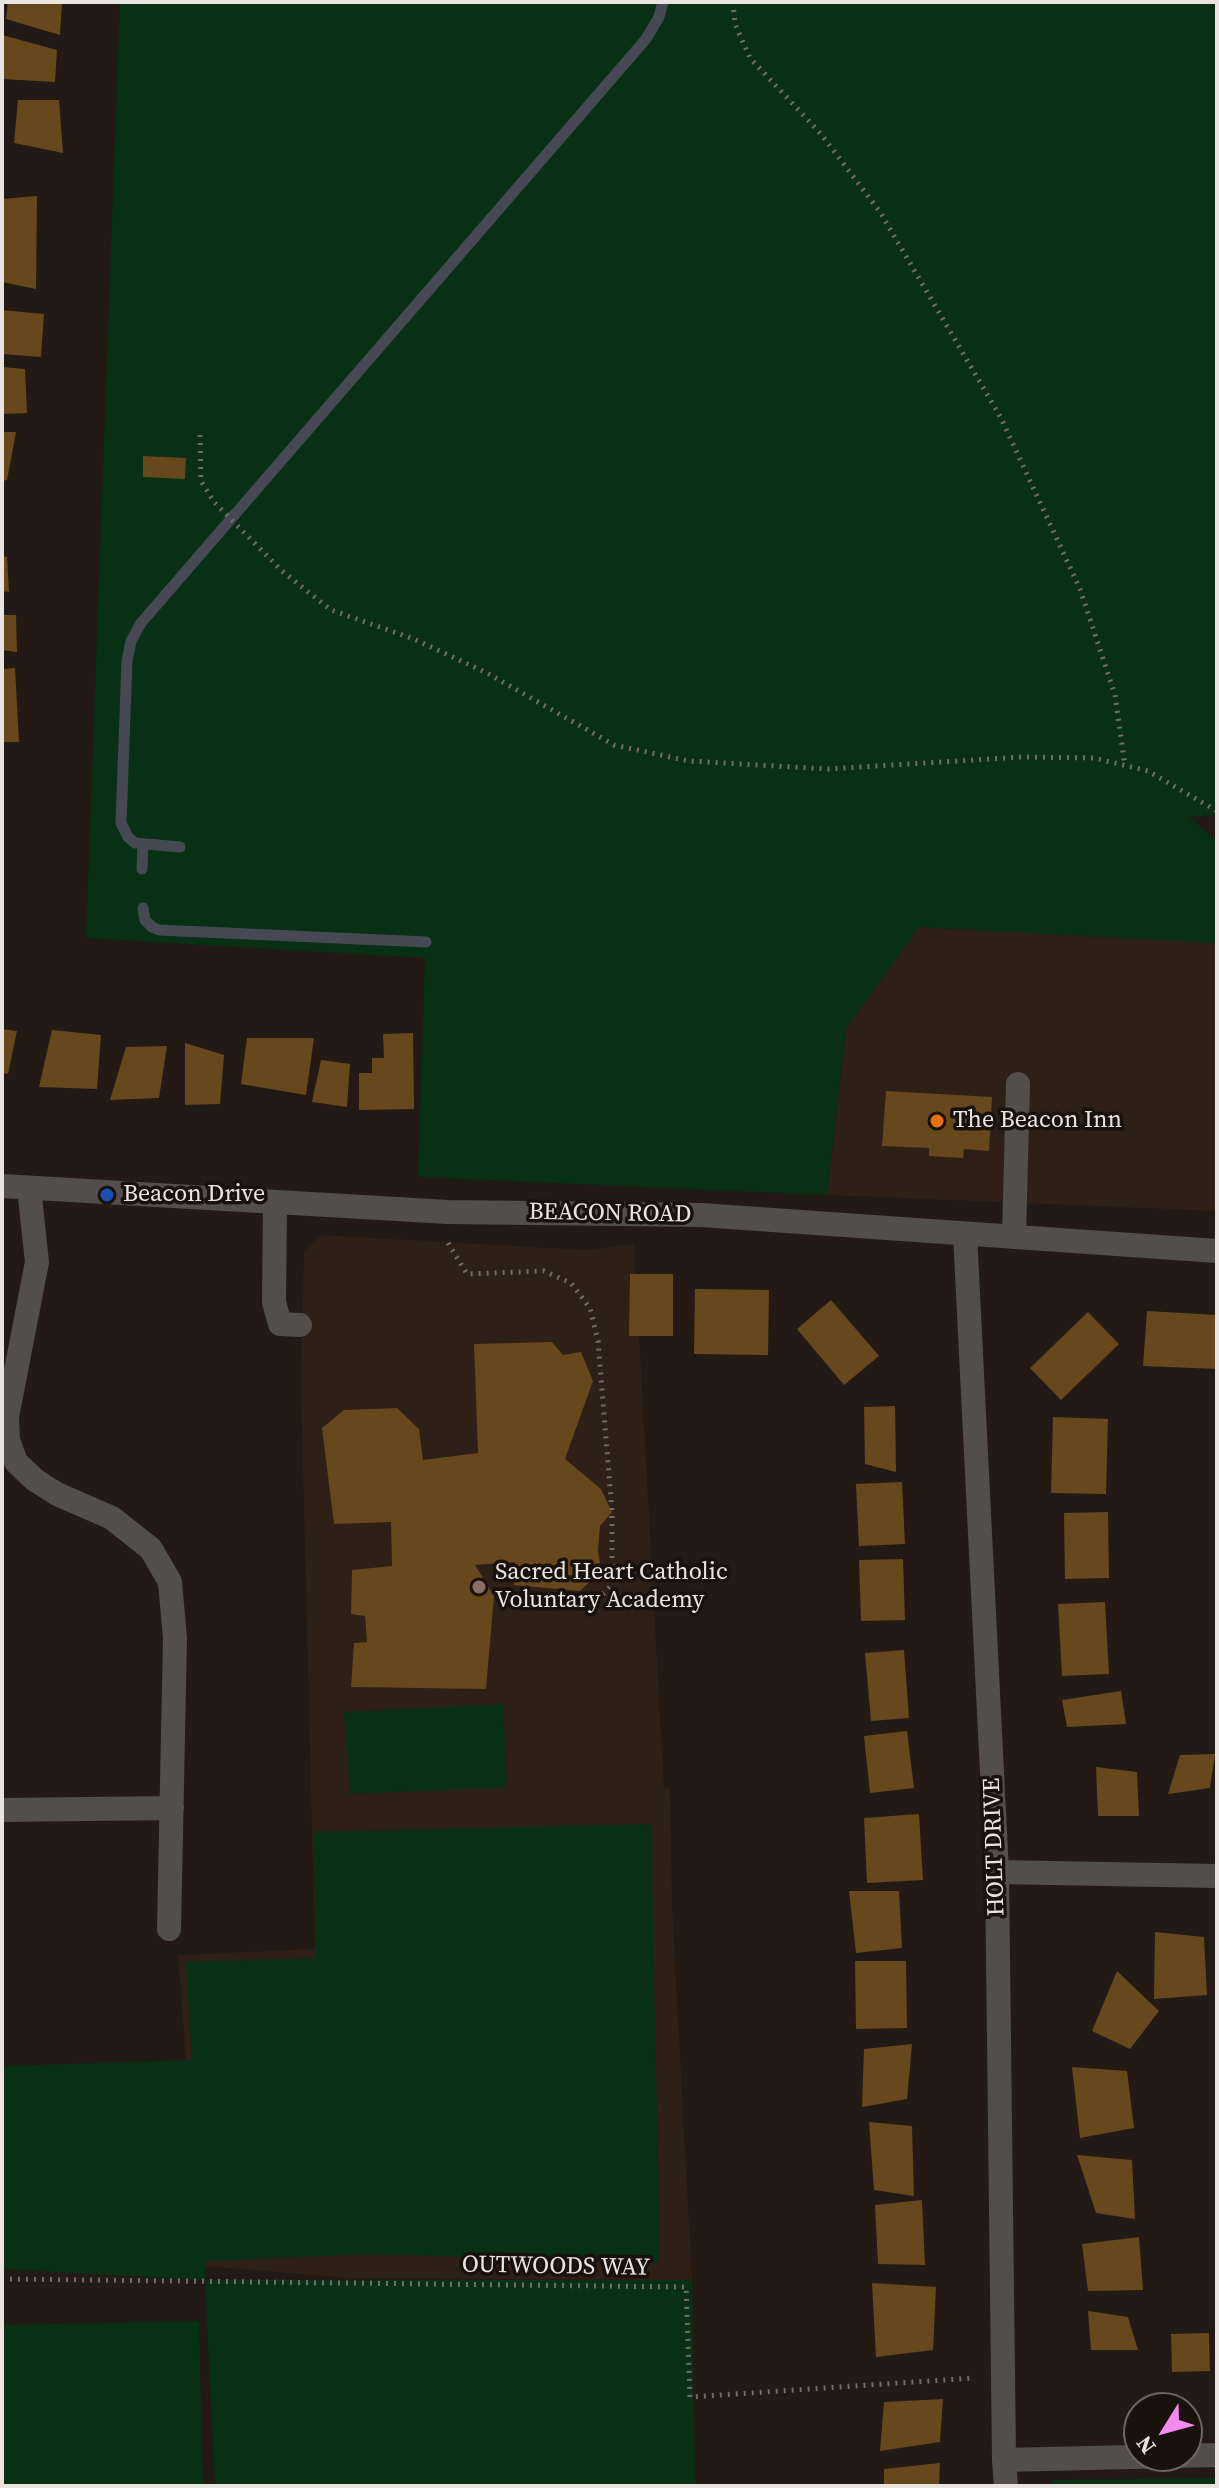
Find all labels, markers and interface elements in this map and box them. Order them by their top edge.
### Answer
place label: The Beacon Inn [953,1107,1122,1135]
marker: The Beacon Inn [928,1112,946,1130]
place label: Beacon Drive [123,1181,265,1209]
marker: Beacon Drive [98,1186,116,1204]
street label: BEACON ROAD [528,1198,692,1230]
place label: Sacred Heart Catholic Voluntary Academy [495,1559,728,1615]
marker: Sacred Heart Catholic Voluntary Academy [470,1578,488,1596]
street label: HOLT DRIVE [978,1777,1012,1917]
street label: OUTWOODS WAY [462,2251,650,2283]
north arrow [1123,2392,1203,2472]
text: N [1129,2430,1162,2461]

